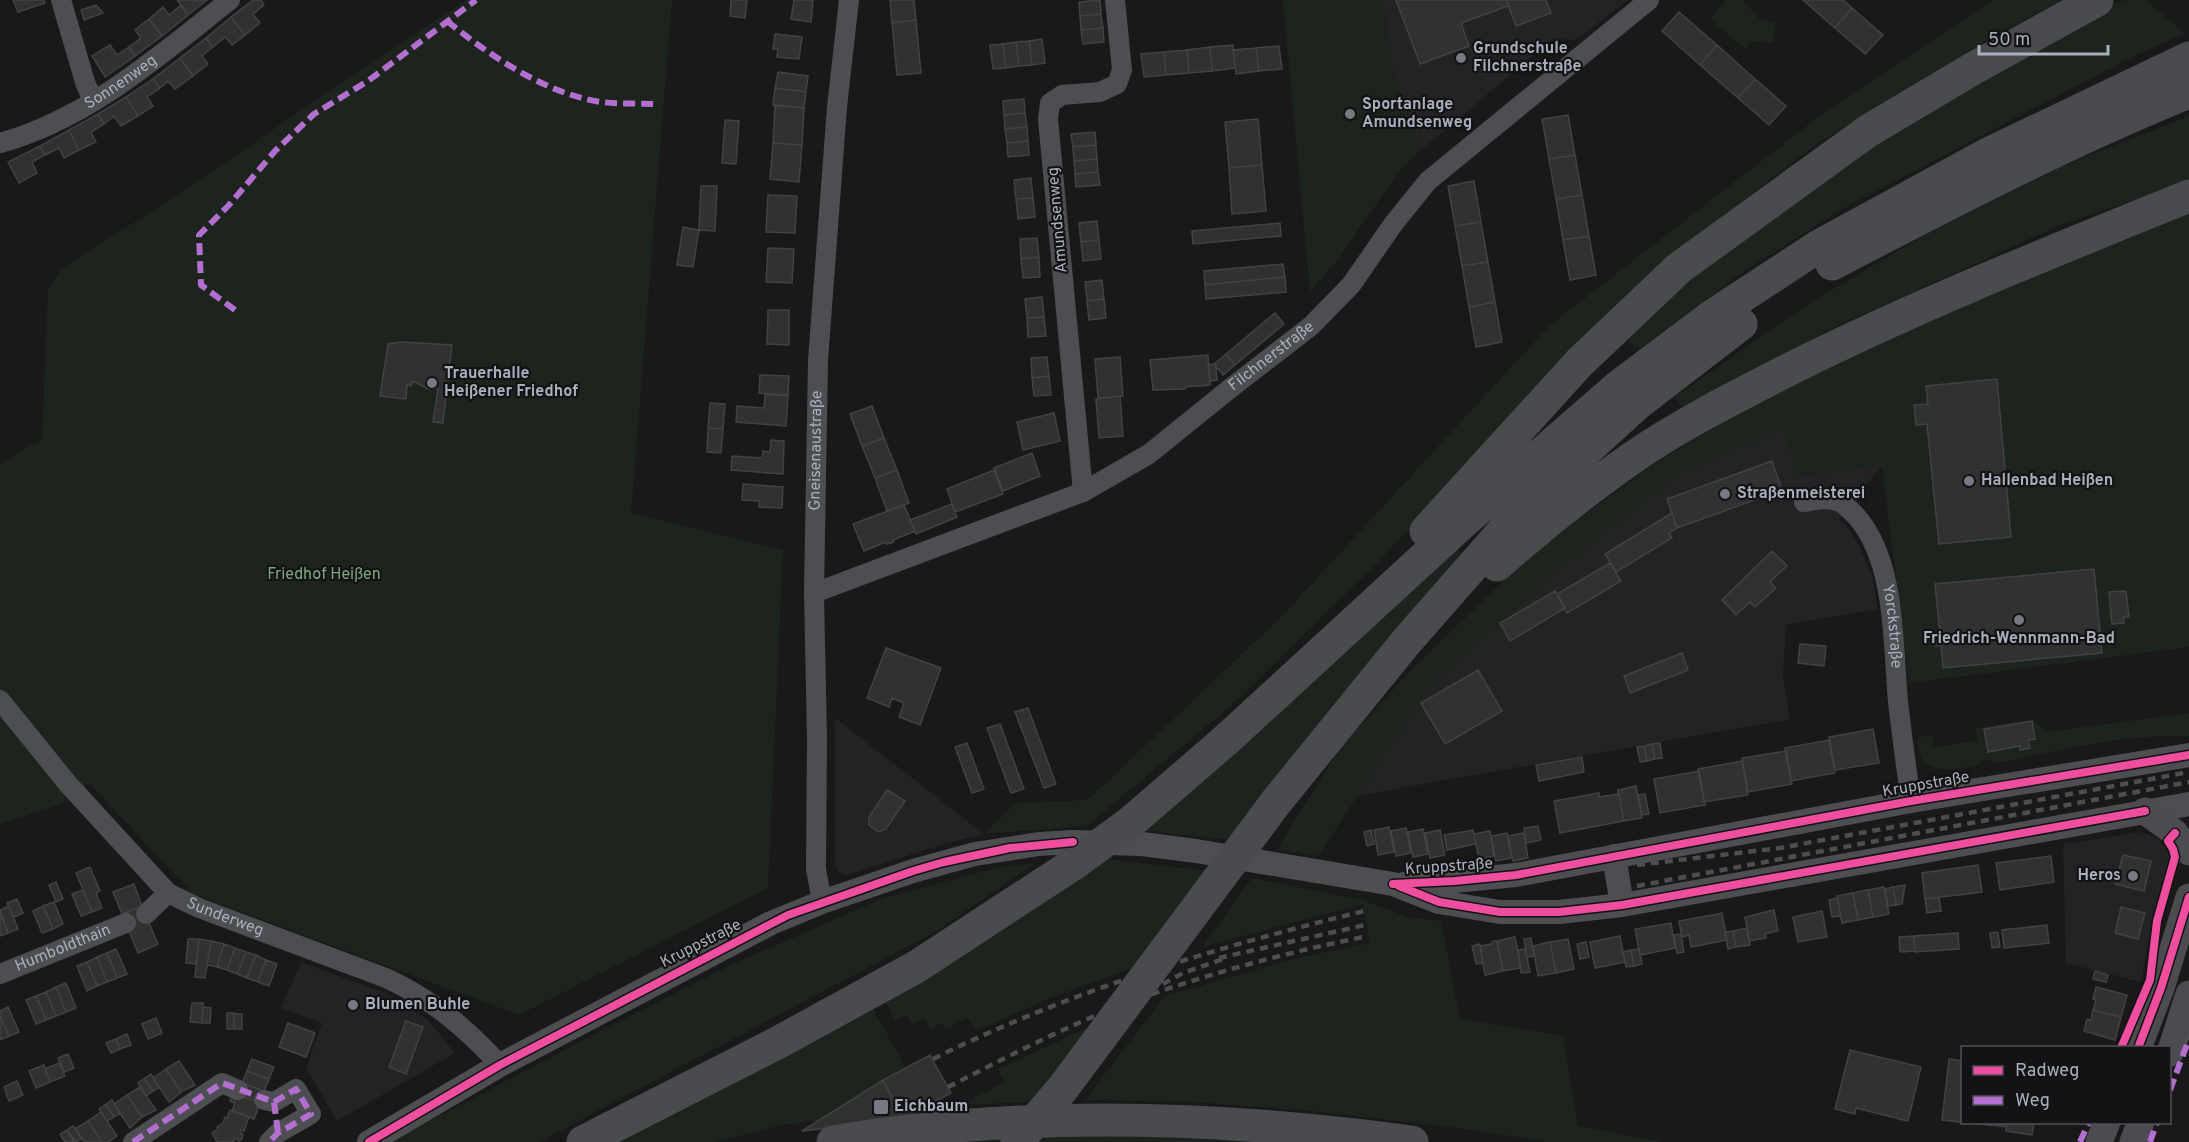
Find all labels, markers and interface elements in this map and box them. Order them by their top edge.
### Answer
scale bar [1979,18,2108,56]
text: 50 m [1988,29,2030,52]
place label: Grundschule Filchnerstraße [1473,39,1581,77]
street label: Sonnenweg [81,51,161,114]
marker: Grundschule Filchnerstraße [1454,51,1468,65]
place label: Sportanlage Amundsenweg [1362,95,1472,133]
marker: Sportanlage Amundsenweg [1343,107,1357,121]
street label: Amundsenweg [1043,166,1073,274]
street label: Filchnerstraße [1225,317,1318,396]
place label: Trauerhalle Heißener Friedhof [444,364,578,402]
marker: Trauerhalle Heißener Friedhof [425,376,439,390]
street label: Gneisenaustraße [805,390,827,511]
place label: Hallenbad Heißen [1981,471,2113,491]
marker: Hallenbad Heißen [1962,474,1976,488]
place label: Straßenmeisterei [1737,484,1865,504]
marker: Straßenmeisterei [1718,487,1732,501]
park label: Friedhof Heißen [267,565,381,585]
street label: Yorckstraße [1877,583,1906,669]
marker: Friedrich-Wennmann-Bad [2012,613,2026,627]
place label: Friedrich-Wennmann-Bad [1923,629,2115,649]
street label: Kruppstraße [1881,768,1971,802]
street label: Kruppstraße [1404,854,1494,880]
place label: Heros [2077,866,2121,886]
marker: Heros [2126,869,2140,883]
street label: Sunderweg [183,893,266,941]
street label: Kruppstraße [657,915,745,973]
street label: Humboldthain [12,920,114,977]
place label: Blumen Buhle [365,995,470,1015]
marker: Blumen Buhle [346,998,360,1012]
legend [1961,1046,2171,1124]
text: Radweg [2015,1060,2079,1083]
text: Weg [2015,1090,2050,1113]
place label: Eichbaum [894,1097,968,1117]
marker: Eichbaum [872,1098,890,1116]

